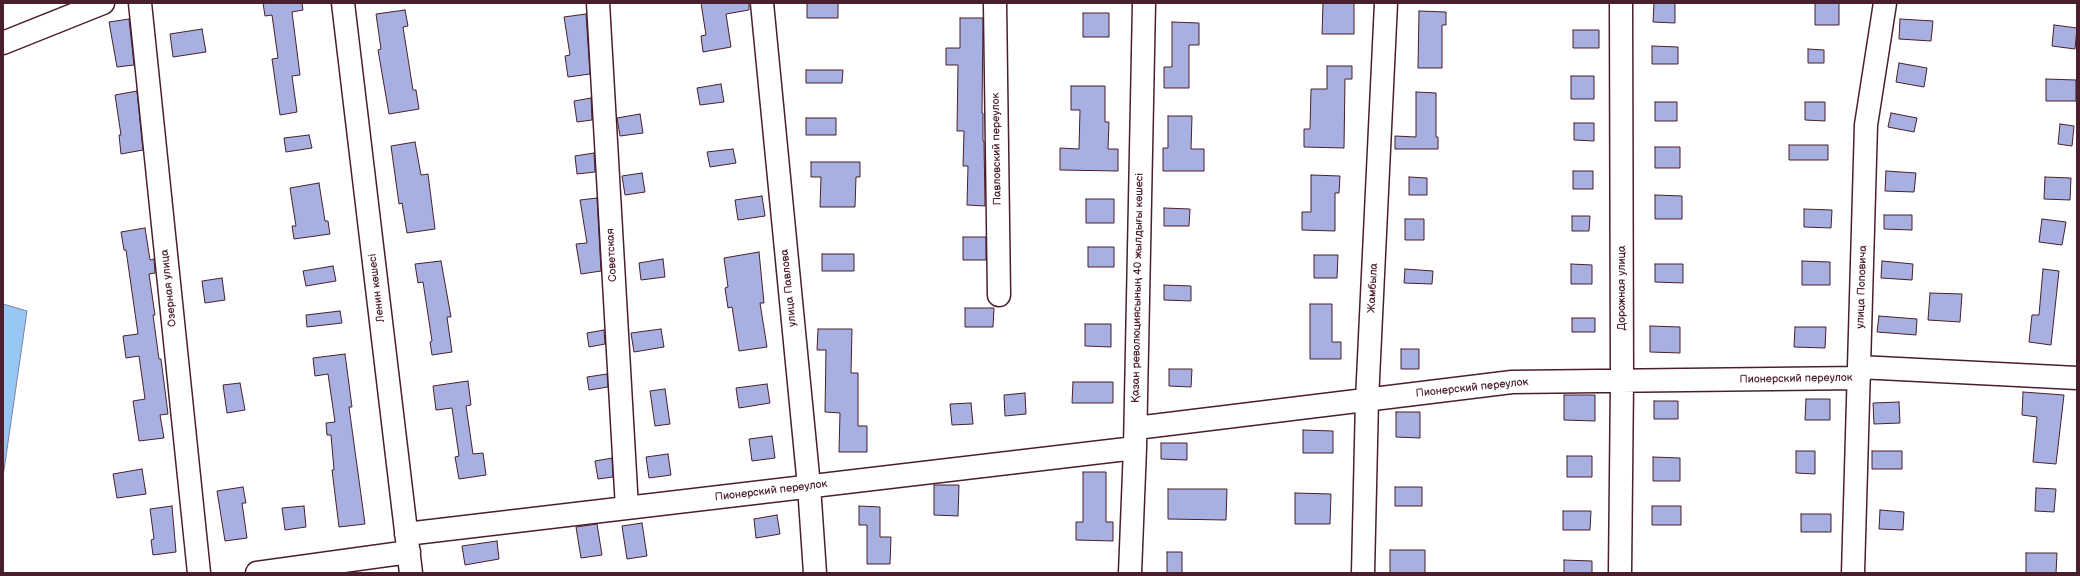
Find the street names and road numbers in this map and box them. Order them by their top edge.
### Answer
street label: Павловский переулок [989,93,1005,205]
street label: Қазан революциясының 40 жылдығы көшесі [1129,173,1147,403]
street label: Советская [604,228,620,282]
street label: Дорожная улица [1615,245,1629,331]
street label: улица Поповича [1854,245,1870,329]
street label: улица Павлова [778,248,800,328]
street label: Озерная улица [158,249,180,327]
street label: Ленин көшесі [366,253,388,323]
street label: Жамбыла [1365,263,1381,313]
street label: Пионерский переулок [1739,371,1853,387]
street label: Пионерский переулок [1415,376,1529,400]
street label: Пионерский переулок [714,478,828,504]

